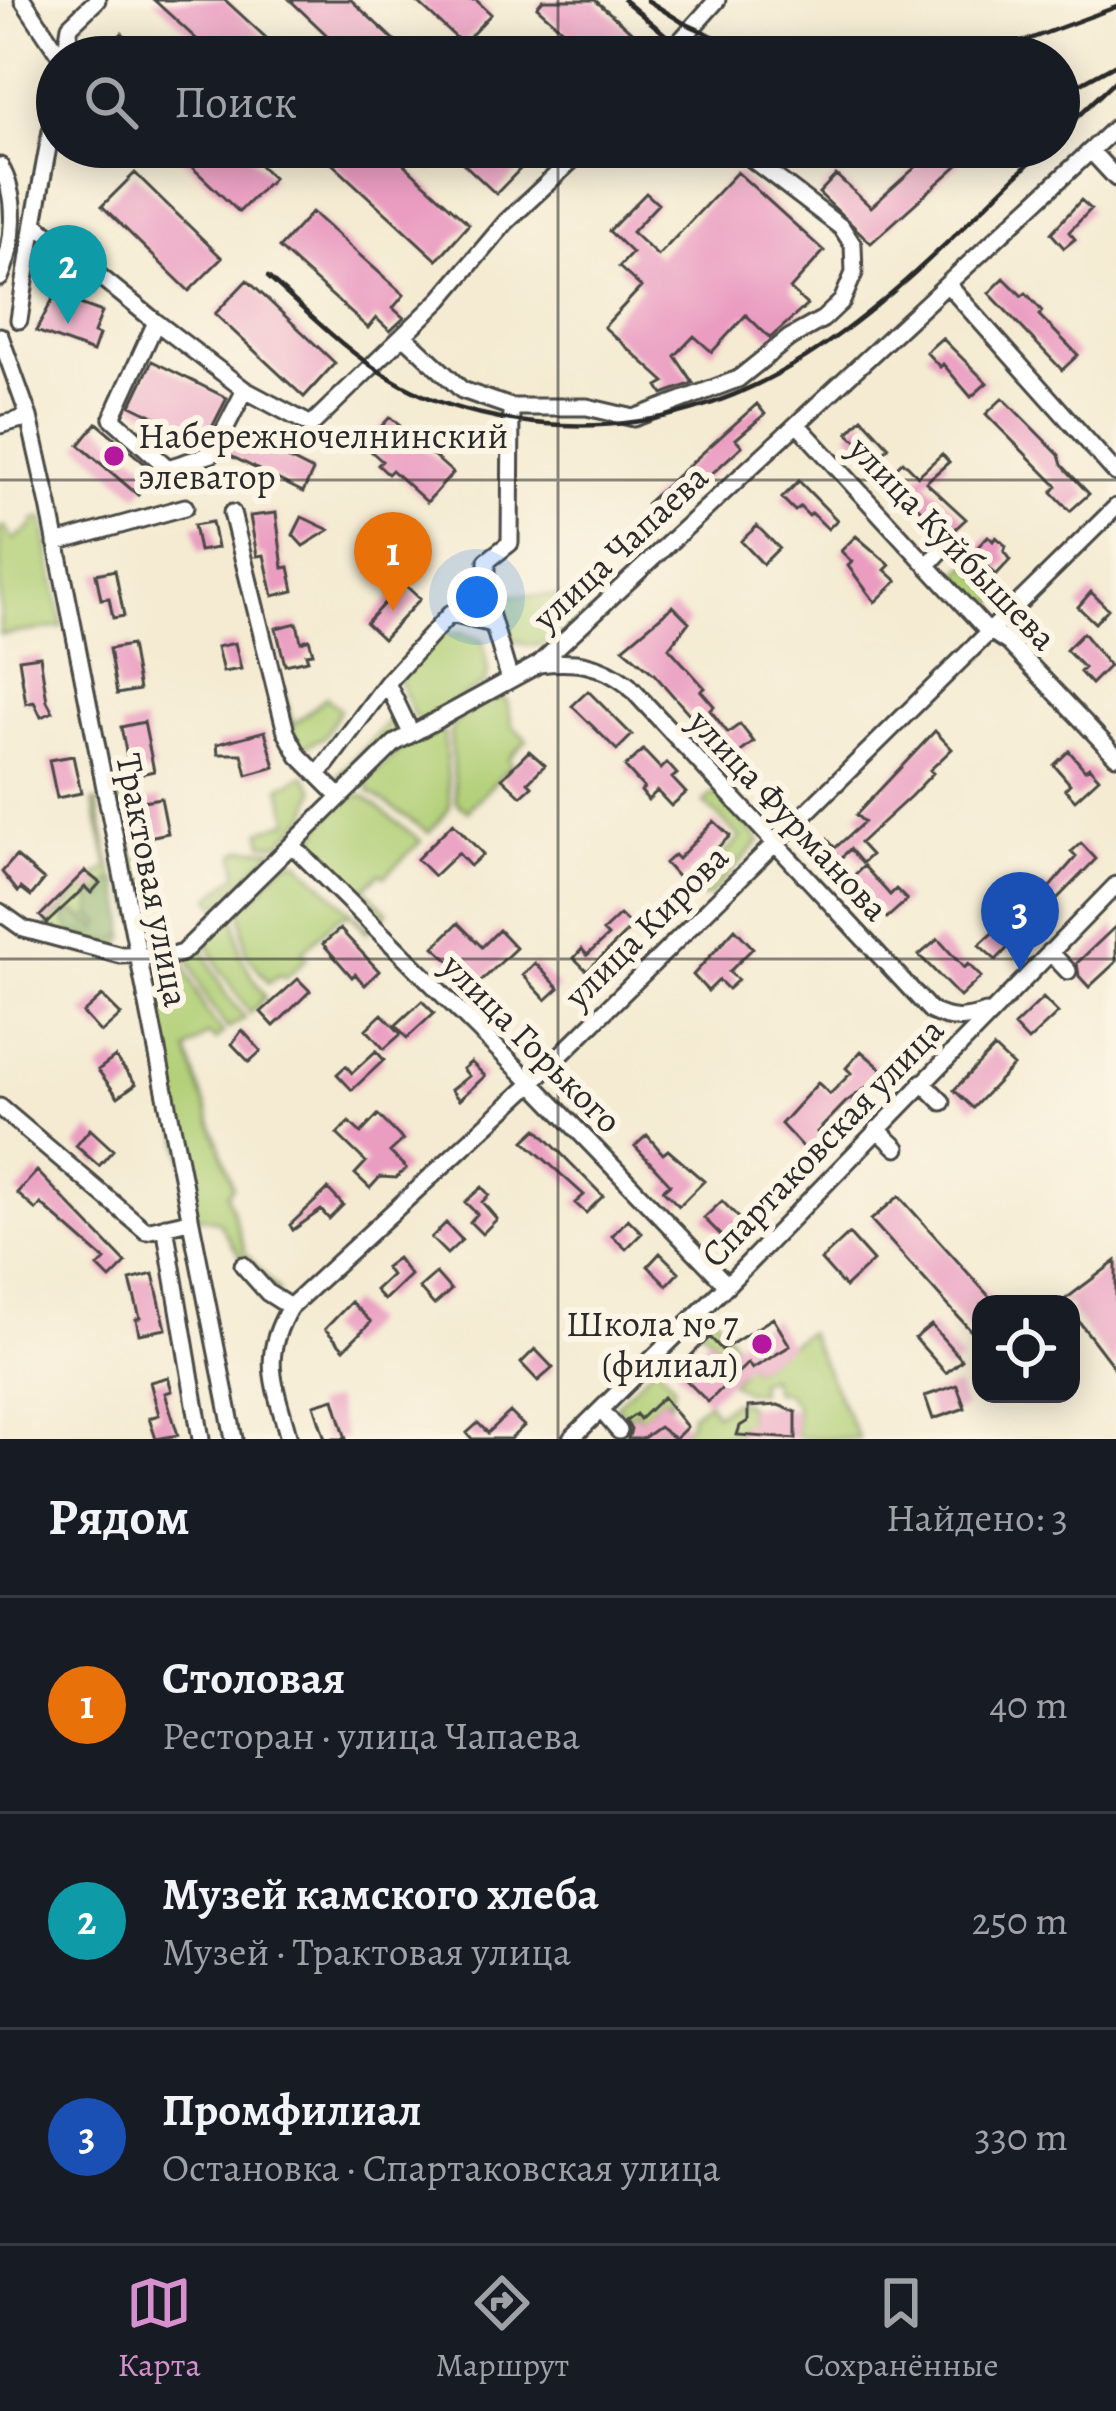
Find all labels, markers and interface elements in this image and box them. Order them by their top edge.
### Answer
search box [36,36,1080,168]
icon: search [78,69,144,135]
text: Поиск [174,71,297,133]
pin: 2 [29,225,107,324]
place label: Набережночелнинский элеватор [138,411,508,501]
street label: улица Куйбышева [837,424,1068,661]
marker: Набережночелнинский элеватор [101,443,127,469]
street label: улица Чапаева [521,453,719,642]
pin: 1 [354,512,432,611]
your location [447,567,507,627]
street label: улица Фурманова [677,698,900,932]
street label: Трактовая улица [104,749,202,1011]
street label: улица Кирова [552,833,739,1020]
pin: 3 [981,872,1059,971]
street label: улица Горького [430,941,633,1144]
street label: Спартаковская улица [690,1006,955,1278]
map controls [972,1295,1080,1403]
button: locate [972,1295,1080,1403]
place label: Школа № 7 (филиал) [566,1299,739,1389]
marker: Школа № 7 (филиал) [749,1331,775,1357]
text: Рядом [48,1482,190,1552]
text: Найдено: 3 [886,1491,1068,1544]
text: Столовая [162,1647,345,1709]
text: 1 [80,1678,94,1731]
text: 40 m [989,1678,1068,1731]
text: Ресторан · улица Чапаева [162,1709,580,1762]
text: Музей камского хлеба [162,1863,599,1925]
text: 2 [78,1894,96,1947]
text: 250 m [972,1894,1068,1947]
text: Музей · Трактовая улица [162,1925,571,1978]
text: Промфилиал [162,2079,422,2141]
text: 3 [79,2110,95,2163]
text: 330 m [975,2110,1068,2163]
text: Остановка · Спартаковская улица [162,2141,720,2194]
tab: Карта [117,2270,201,2387]
tab: Маршрут [435,2270,569,2387]
tab: Сохранённые [804,2270,999,2387]

